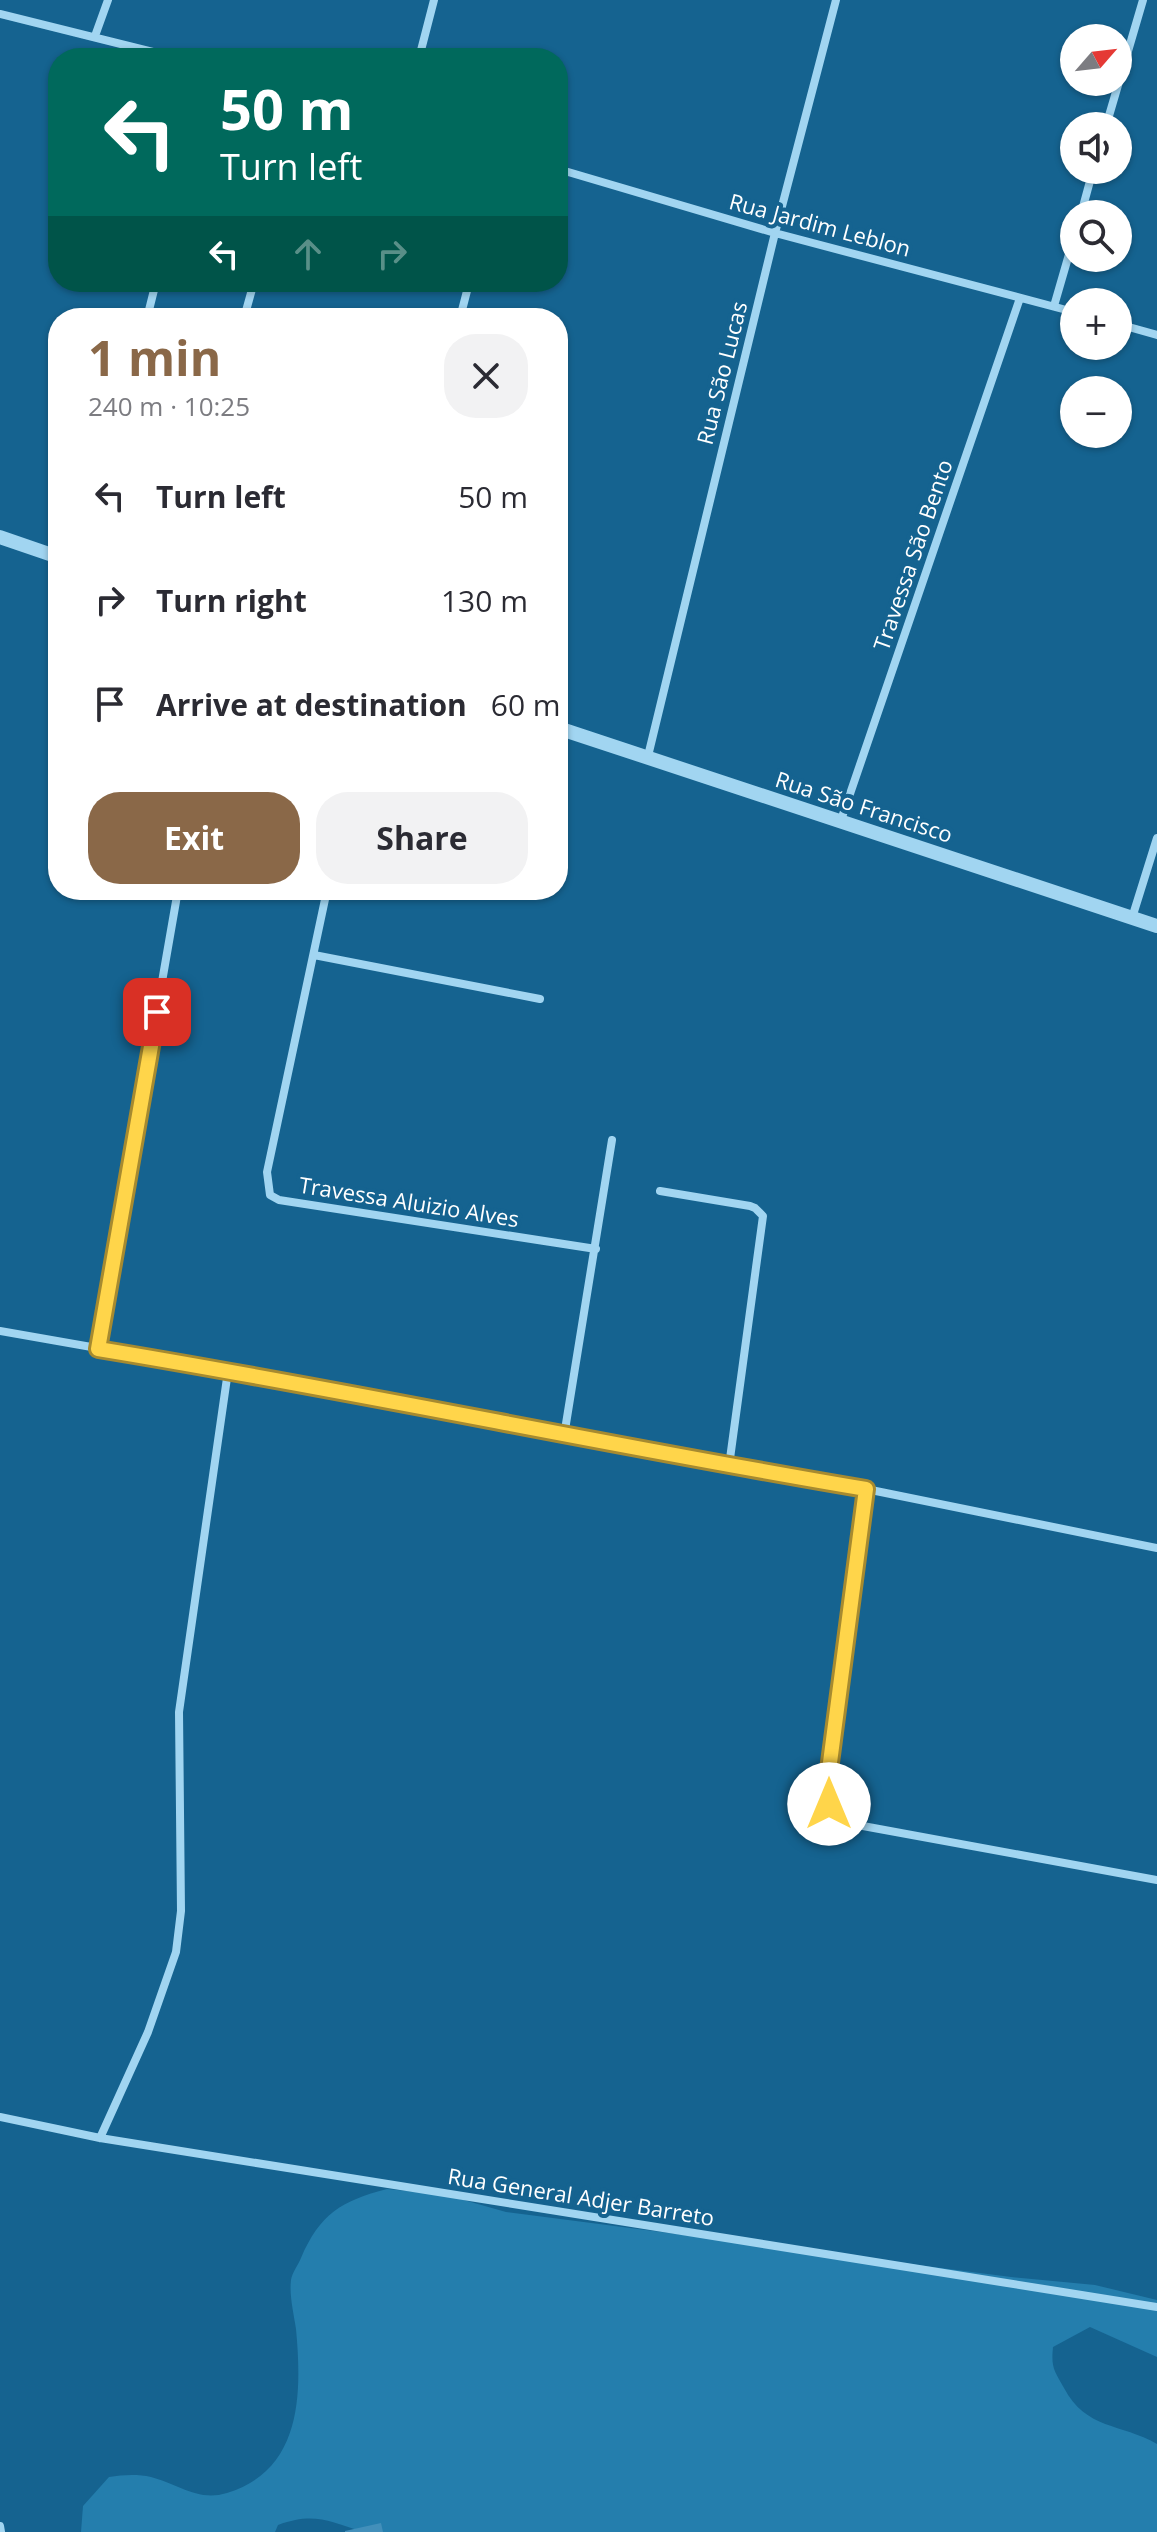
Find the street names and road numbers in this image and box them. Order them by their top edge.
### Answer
street label: Rua Jardim Leblon [726,185,914,263]
street label: Rua São Lucas [689,298,753,447]
street label: Travessa São Bento [865,455,959,654]
street label: Rua São Francisco [772,763,957,849]
street label: Travessa Aluizio Alves [297,1169,521,1233]
street label: Rua General Adjer Barreto [446,2160,717,2232]

